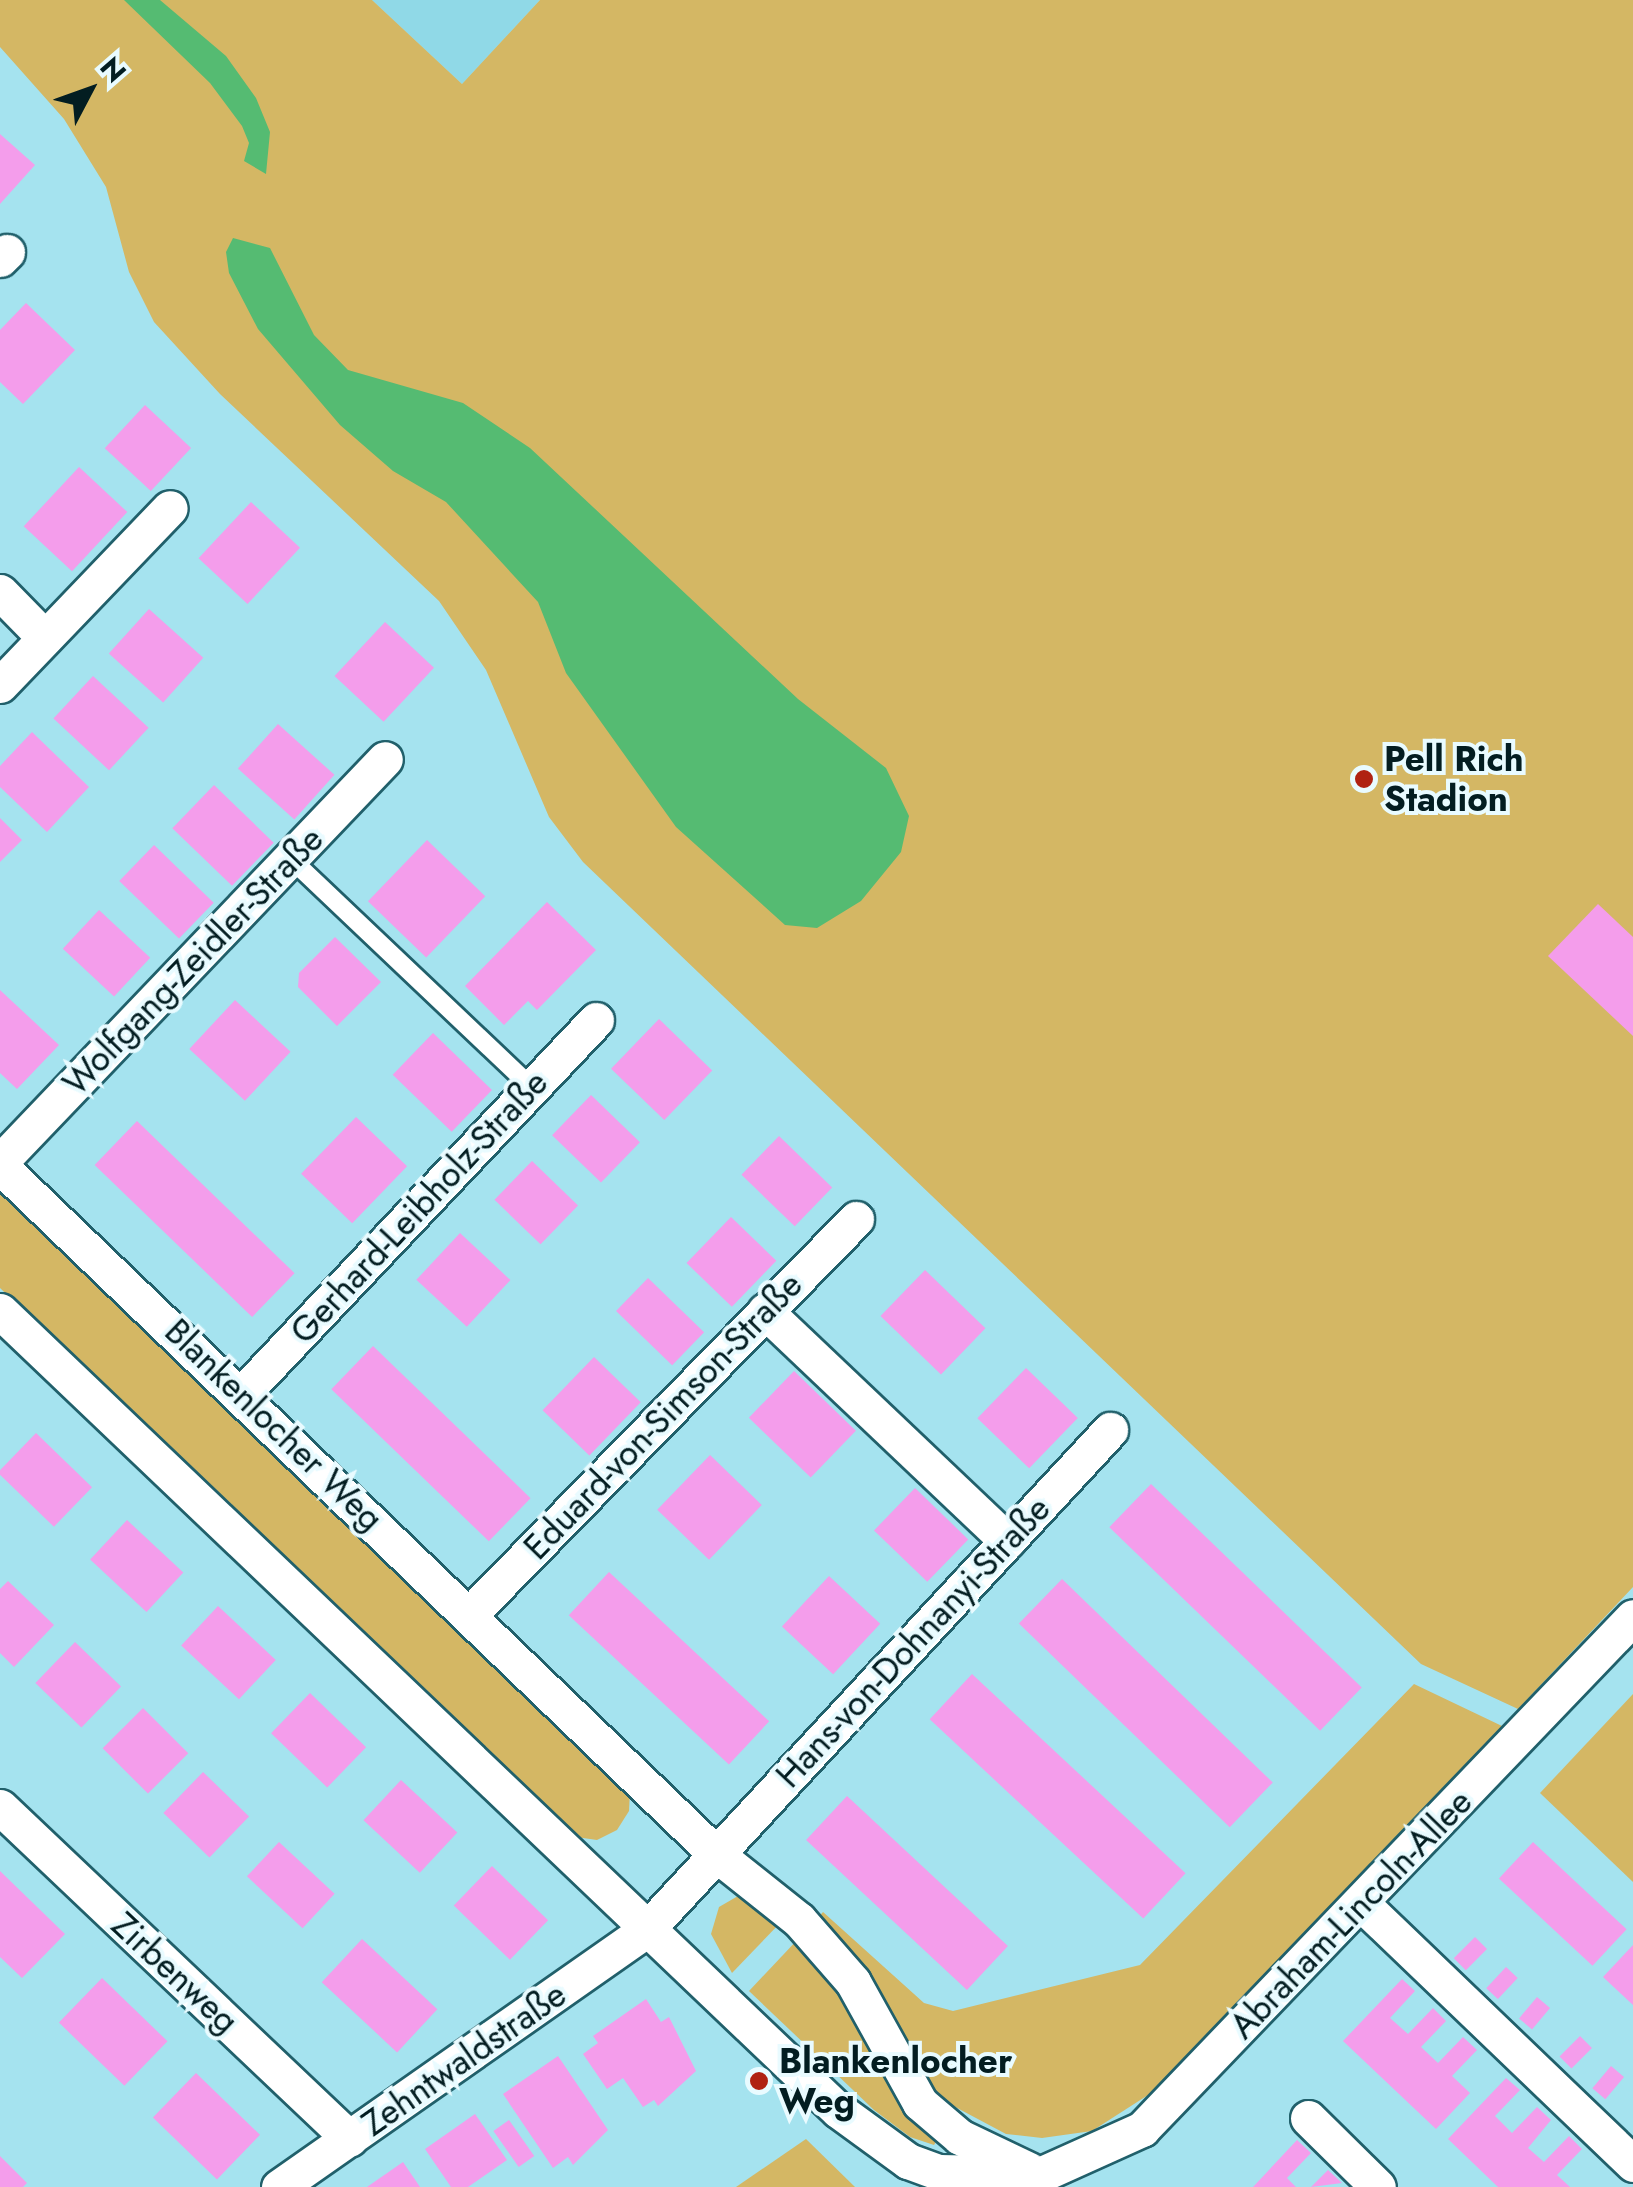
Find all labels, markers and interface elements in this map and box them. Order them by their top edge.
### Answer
north arrow [40,40,140,140]
text: N [90,48,136,92]
place label: Pell Rich Stadion [1384,738,1524,820]
marker: Pell Rich Stadion [1353,768,1375,790]
street label: Wolfgang-Zeidler-Straße [54,818,332,1104]
street label: Gerhard-Leibholz-Straße [282,1062,556,1352]
street label: Eduard-von-Simson-Straße [515,1264,811,1568]
street label: Blankenlocher Weg [156,1310,392,1540]
street label: Hans-von-Dohnanyi-Straße [767,1488,1059,1796]
street label: Abraham-Lincoln-Allee [1221,1781,1481,2047]
street label: Zirbenweg [103,1904,247,2042]
street label: Zehntwaldstraße [354,1973,574,2145]
place label: Blankenlocher Weg [779,2040,1012,2122]
marker: Blankenlocher Weg [748,2070,770,2092]

